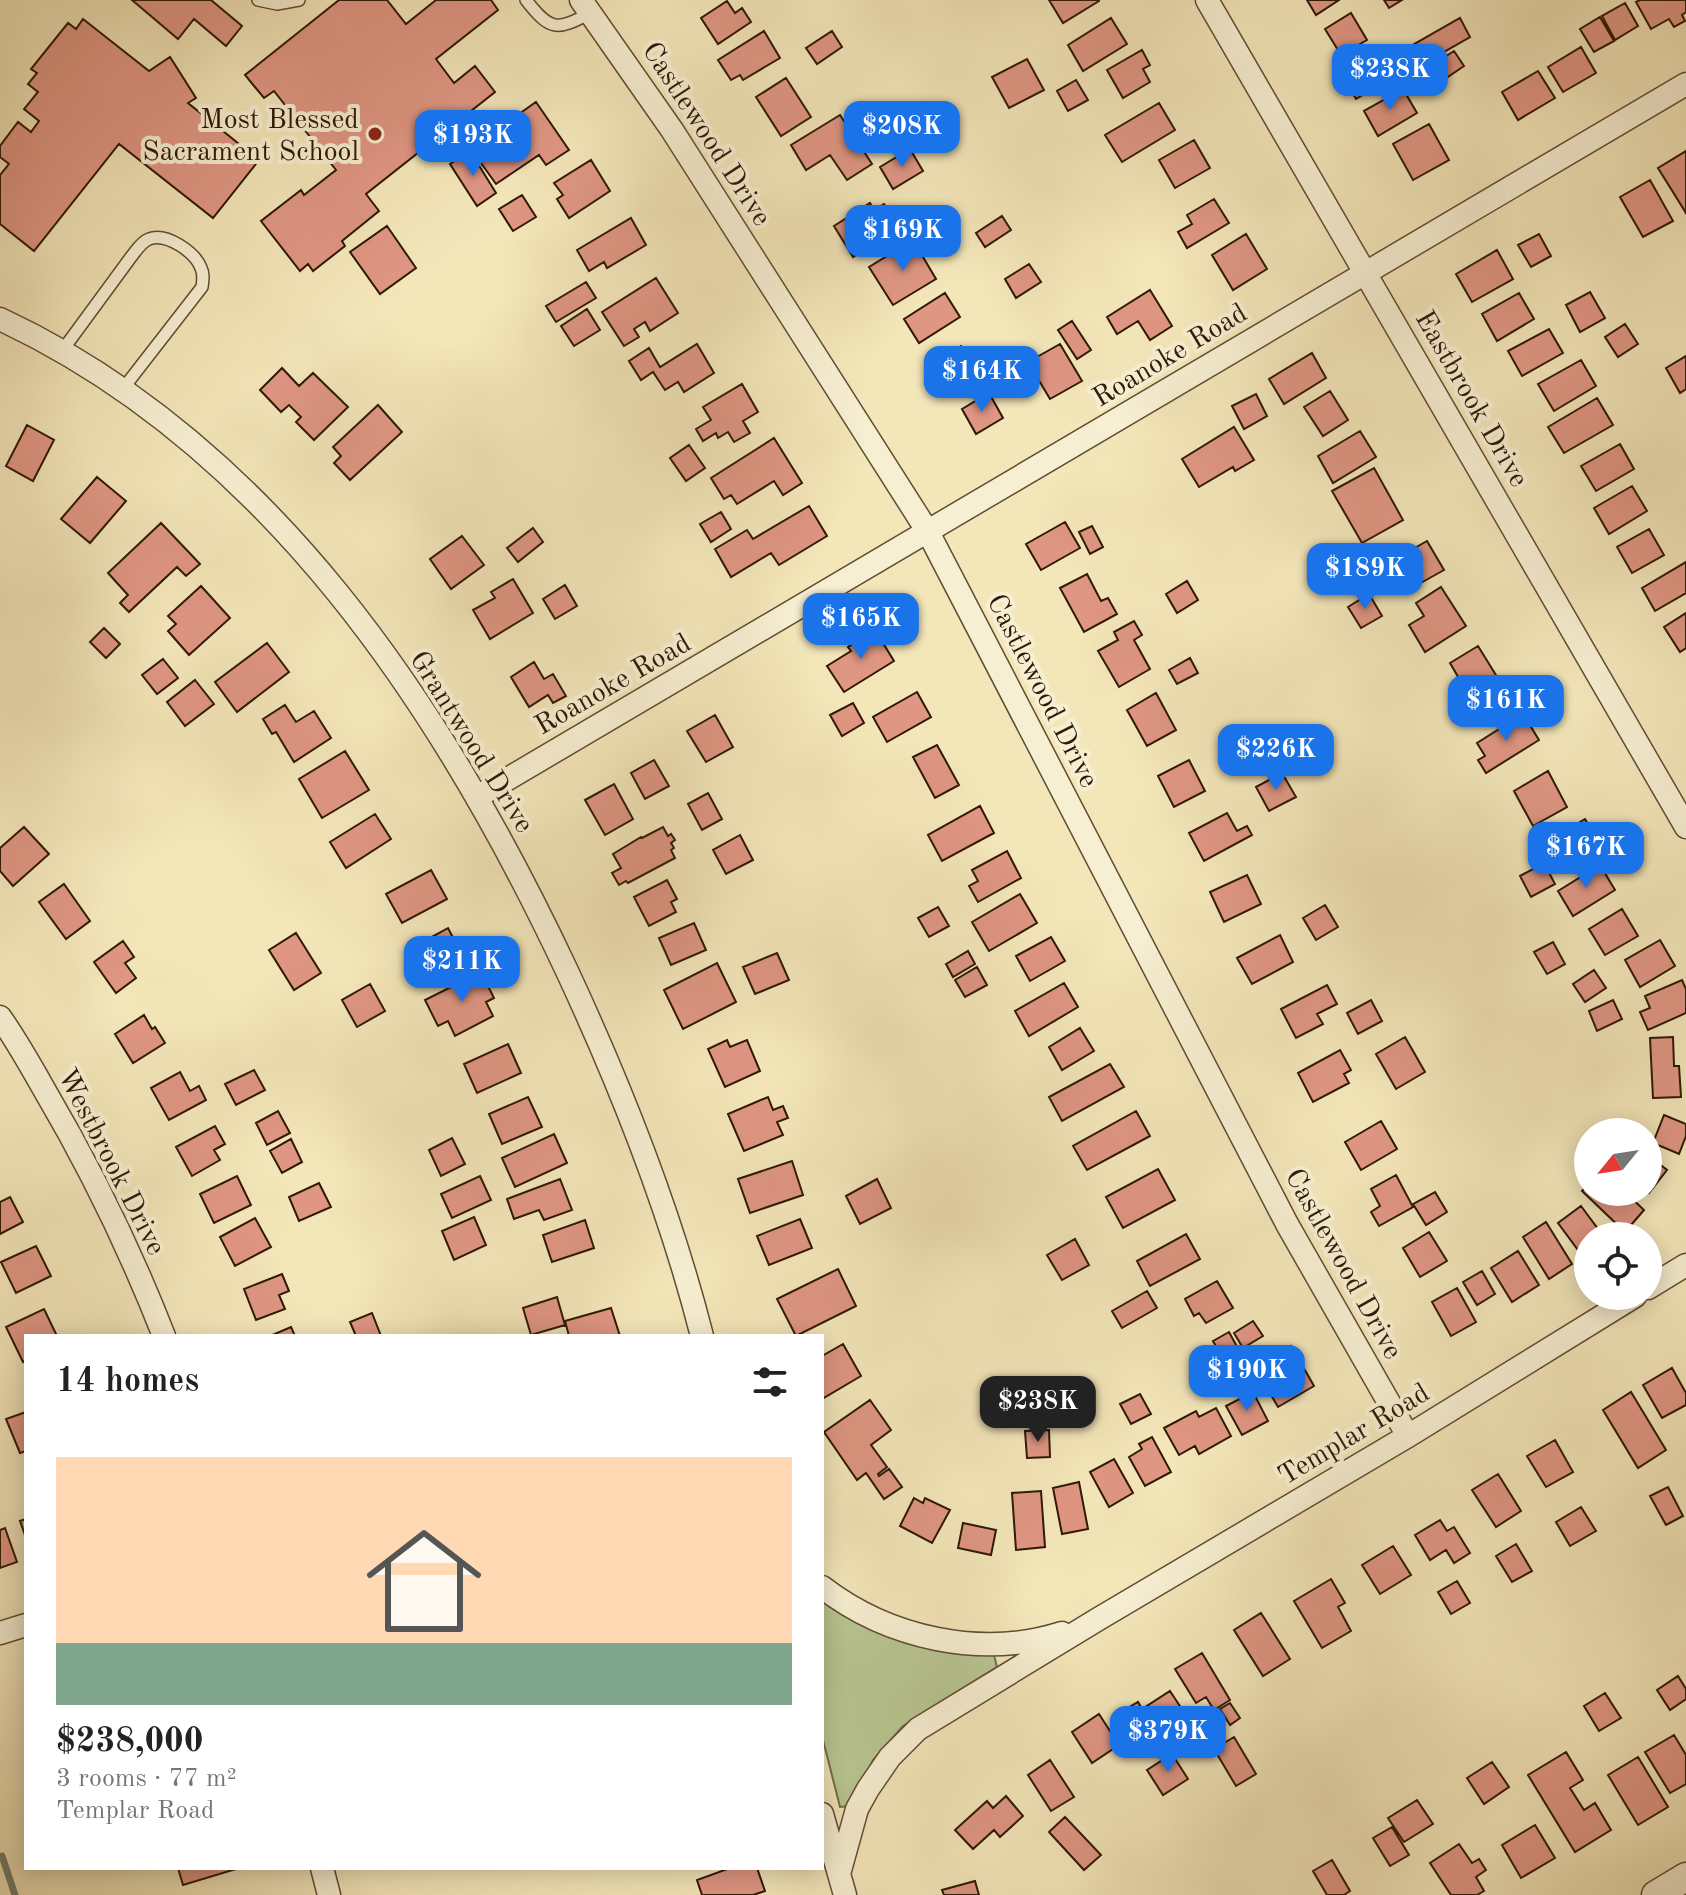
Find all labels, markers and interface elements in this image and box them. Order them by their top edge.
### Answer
street label: Castlewood Drive [636,38,775,232]
pin: $238K [1334,44,1446,112]
text: $238K [1350,57,1430,83]
pin: $208K [846,101,958,169]
place label: Most Blessed Sacrament School [142,107,359,167]
pin: $193K [417,110,529,178]
text: $208K [862,114,942,140]
text: $193K [433,123,513,149]
marker: Most Blessed Sacrament School [366,125,384,143]
pin: $169K [847,205,959,273]
text: $169K [863,218,943,244]
street label: Roanoke Road [1089,300,1253,413]
street label: Eastbrook Drive [1409,307,1532,492]
pin: $164K [926,346,1038,414]
text: $164K [942,359,1022,385]
pin: $189K [1309,543,1421,611]
text: $189K [1325,556,1405,582]
street label: Castlewood Drive [981,590,1102,793]
pin: $165K [805,593,917,661]
text: $165K [821,606,901,632]
street label: Roanoke Road [531,630,696,741]
street label: Grantwood Drive [403,647,538,838]
pin: $161K [1450,675,1562,743]
text: $161K [1466,688,1546,714]
pin: $226K [1220,724,1332,792]
text: $226K [1236,737,1316,763]
pin: $167K [1530,822,1642,890]
text: $167K [1546,835,1626,861]
pin: $211K [406,936,518,1004]
text: $211K [422,949,502,975]
street label: Westbrook Drive [51,1065,169,1260]
north arrow [1574,1118,1662,1206]
map controls [1574,1118,1662,1310]
street label: Castlewood Drive [1279,1165,1406,1364]
button: locate [1574,1222,1662,1310]
pin: $190K [1191,1345,1303,1413]
text: $190K [1207,1358,1287,1384]
icon: filters [748,1360,792,1404]
text: 14 homes [56,1365,199,1399]
pin: $238K [982,1376,1094,1444]
street label: Templar Road [1274,1380,1435,1492]
text: $238K [998,1389,1078,1415]
icon: home [352,1509,496,1653]
pin: $379K [1112,1706,1224,1774]
text: $379K [1128,1719,1208,1745]
text: $238,000 [56,1725,204,1759]
text: 3 rooms · 77 m² [56,1766,237,1792]
text: Templar Road [56,1798,215,1824]

